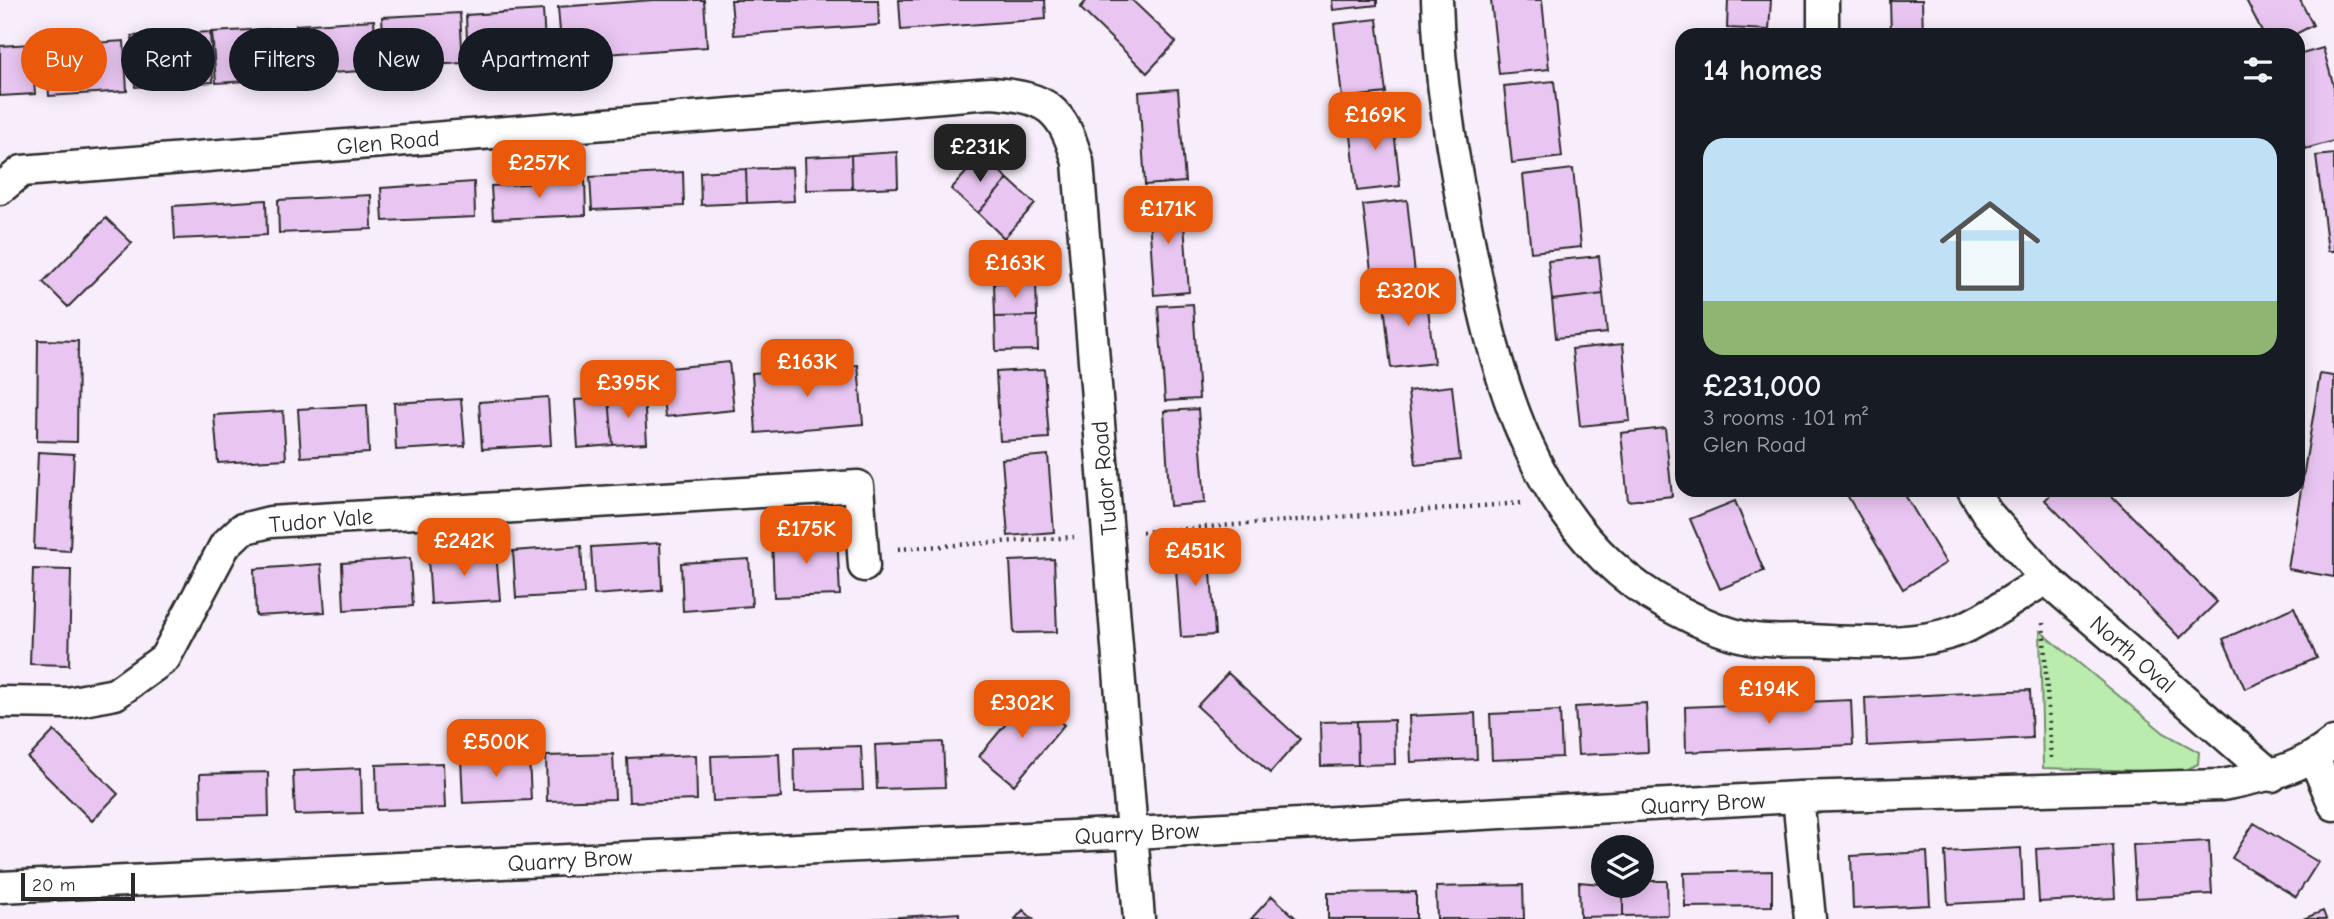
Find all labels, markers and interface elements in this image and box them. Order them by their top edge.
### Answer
chip: Buy [21,28,107,91]
chip: Rent [121,28,215,91]
chip: Filters [229,28,339,91]
chip: New [353,28,444,91]
chip: Apartment [458,28,613,91]
icon: filters [2239,51,2277,89]
text: 14 homes [1703,53,1822,88]
pin: £169K [1326,92,1424,152]
text: £169K [1344,101,1406,128]
pin: £231K [931,124,1029,184]
street label: Glen Road [336,125,441,160]
text: £231K [950,133,1010,160]
pin: £257K [490,140,588,200]
text: £257K [508,149,570,176]
icon: home [1927,183,2053,309]
pin: £171K [1119,187,1217,246]
text: £171K [1140,195,1196,222]
pin: £163K [966,240,1064,300]
text: £163K [985,249,1045,276]
pin: £320K [1359,268,1457,328]
text: £320K [1376,277,1440,304]
pin: £163K [758,340,856,399]
text: £163K [777,348,837,375]
pin: £395K [579,360,677,420]
text: £395K [596,369,660,396]
text: £231,000 [1703,369,1821,404]
text: 3 rooms · 101 m² [1703,404,1868,431]
street label: Tudor Road [1086,420,1123,536]
text: Glen Road [1703,431,1806,458]
street label: Tudor Vale [268,503,374,538]
pin: £175K [757,506,855,566]
text: £175K [776,515,836,542]
pin: £242K [415,518,513,578]
text: £242K [433,527,495,554]
pin: £451K [1146,528,1244,588]
text: £451K [1165,537,1225,564]
street label: North Oval [2085,610,2181,699]
pin: £194K [1720,666,1818,726]
text: £194K [1739,675,1799,702]
pin: £302K [973,680,1071,740]
text: £302K [990,689,1054,716]
pin: £500K [447,720,545,779]
text: £500K [463,728,529,755]
street label: Quarry Brow [1640,787,1766,820]
street label: Quarry Brow [1074,817,1200,850]
map controls [1591,835,1654,898]
button: layers [1591,835,1654,898]
street label: Quarry Brow [507,844,633,877]
scale bar [21,870,135,902]
text: 20 m [32,874,76,896]

